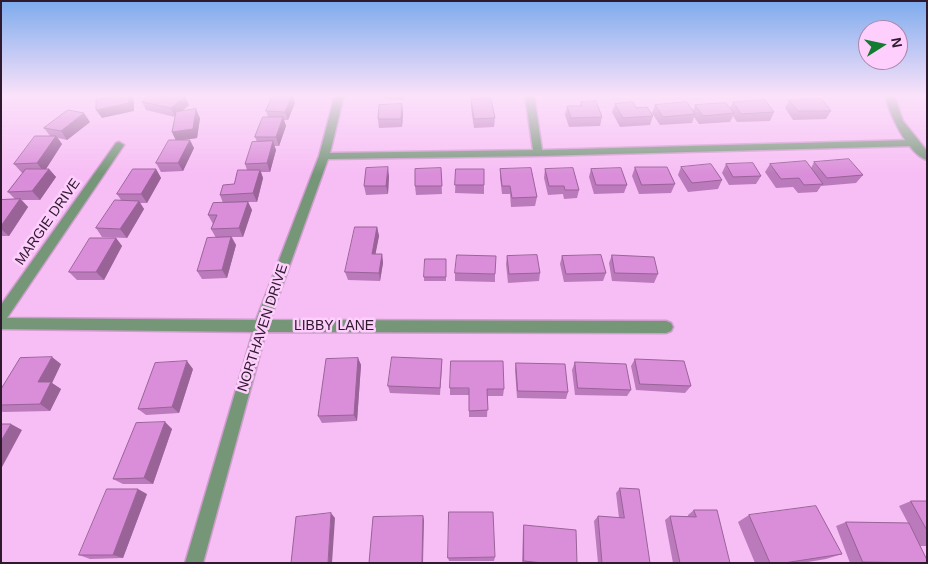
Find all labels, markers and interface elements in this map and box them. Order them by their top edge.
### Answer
north arrow [858,20,908,70]
text: N [888,36,906,49]
street label: MARGIE DRIVE [12,175,84,269]
street label: NORTHAVEN DRIVE [234,262,292,394]
street label: LIBBY LANE [294,318,374,334]

